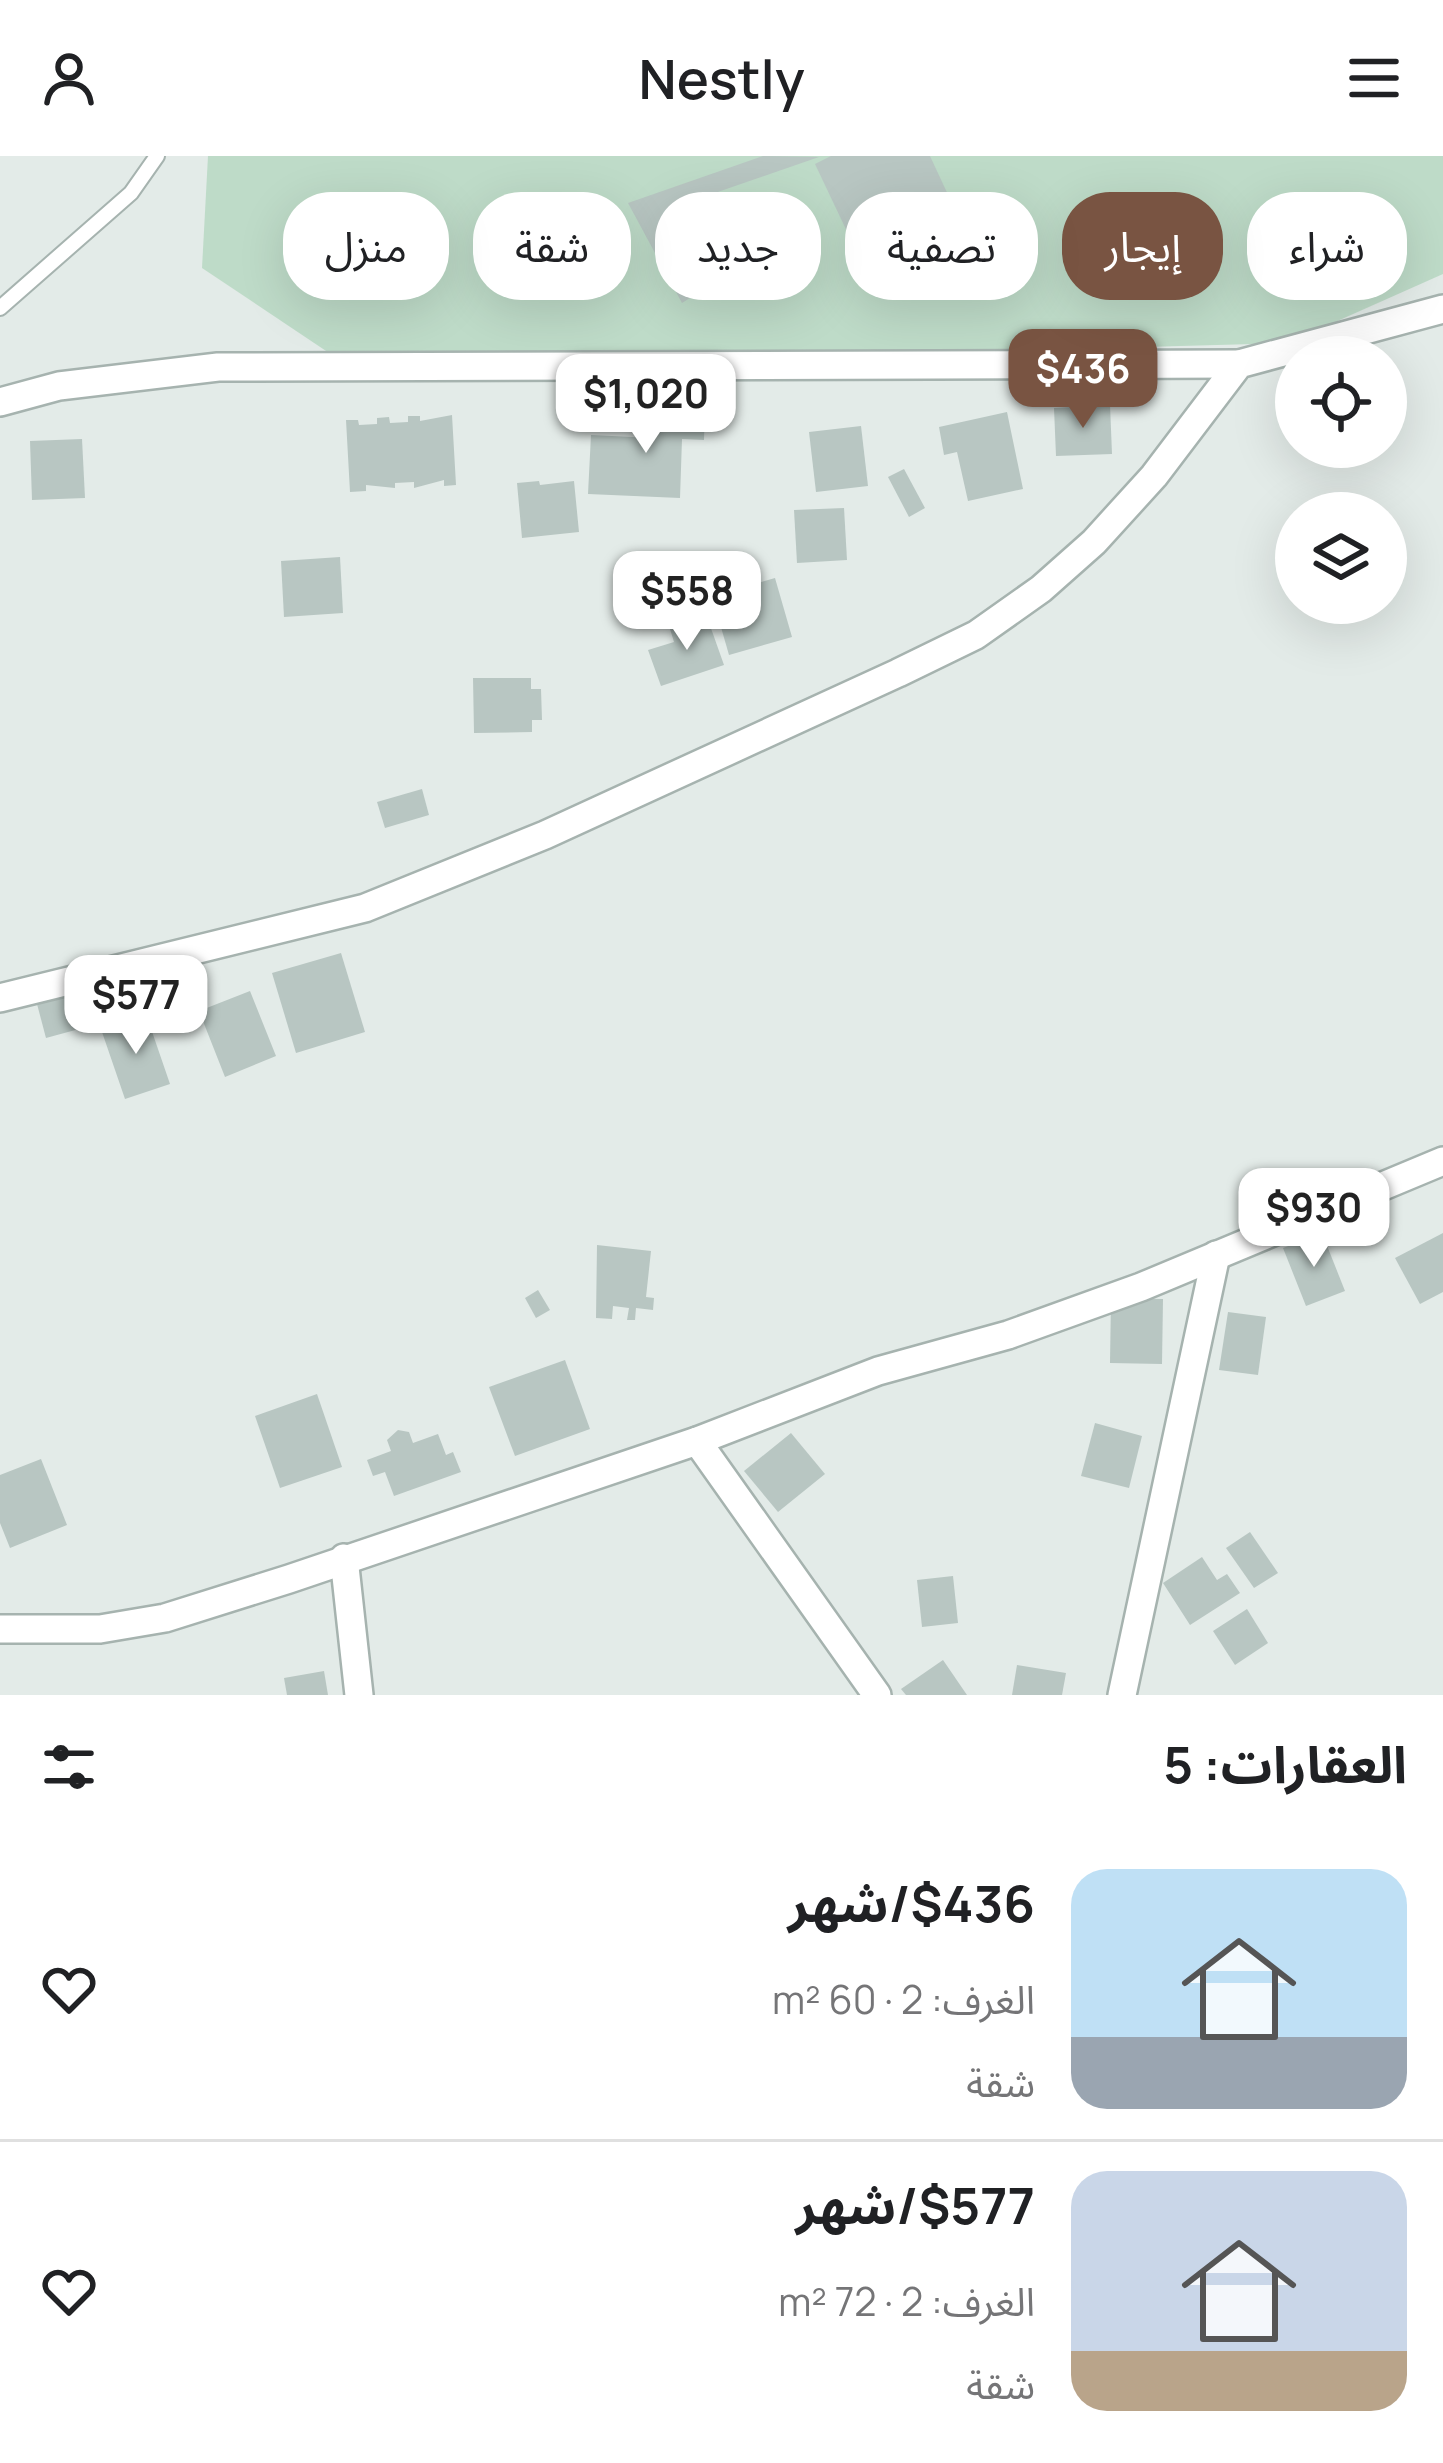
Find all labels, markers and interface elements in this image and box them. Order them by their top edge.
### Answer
text: Nestly [638,41,805,115]
icon: person [36,45,102,111]
icon: menu [1341,45,1407,111]
chip: منزل [283,192,449,300]
chip: شقة [473,192,631,300]
chip: جديد [655,192,821,300]
chip: تصفية [845,192,1038,300]
chip: إيجار [1062,192,1223,300]
chip: شراء [1247,192,1407,300]
pin: $436 [1012,329,1154,431]
map controls [1275,336,1407,624]
button: locate [1275,336,1407,468]
text: $436 [1035,341,1131,395]
pin: $1,020 [548,354,744,456]
text: $1,020 [583,366,709,420]
button: layers [1275,492,1407,624]
pin: $558 [616,551,758,653]
text: $558 [640,563,734,617]
pin: $577 [65,955,207,1057]
text: $577 [91,967,181,1021]
pin: $930 [1243,1168,1385,1270]
text: $930 [1265,1180,1363,1234]
text: العقارات: 5 [1163,1729,1407,1798]
icon: filters [36,1734,102,1800]
text: $436/شهر [788,1868,1035,1937]
icon: home [1167,1917,1311,2061]
icon: heart [36,1956,102,2022]
text: الغرف: 2 · 60 m² [772,1972,1035,2026]
text: شقة [966,2055,1035,2109]
text: $577/شهر [796,2170,1035,2239]
icon: home [1167,2219,1311,2363]
icon: heart [36,2258,102,2324]
text: الغرف: 2 · 72 m² [778,2274,1035,2328]
text: شقة [966,2357,1035,2411]

